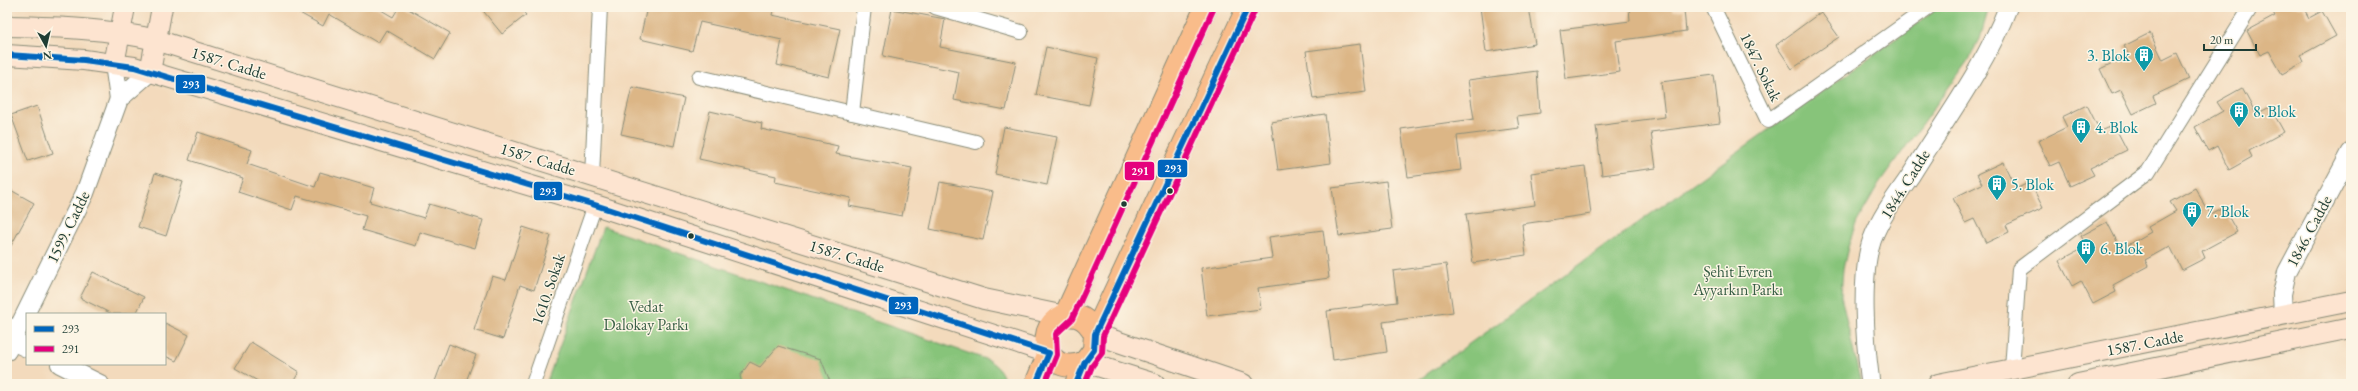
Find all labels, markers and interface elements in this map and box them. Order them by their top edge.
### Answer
north arrow [26,26,66,66]
scale bar [2204,26,2256,52]
street label: 1847. Sokak [1735,29,1787,105]
text: 20 m [2210,32,2234,48]
street label: 1587. Cadde [189,42,269,84]
building icon: 3. Blok [2133,44,2155,72]
place label: 3. Blok [2087,45,2130,66]
text: N [42,48,53,63]
line badge: 293 [175,74,206,94]
text: 293 [182,77,200,91]
building icon: 8. Blok [2228,100,2250,128]
place label: 8. Blok [2253,101,2296,122]
building icon: 4. Blok [2070,116,2092,144]
place label: 4. Blok [2095,117,2138,138]
street label: 1587. Cadde [498,138,578,180]
street label: 1844. Cadde [1875,145,1935,223]
line badge: 293 [1157,159,1188,178]
line badge: 291 [1124,161,1155,181]
text: 293 [1164,161,1182,175]
text: 291 [1131,164,1149,178]
building icon: 5. Blok [1986,173,2008,201]
place label: 5. Blok [2011,174,2054,195]
line badge: 293 [533,181,563,201]
text: 293 [539,184,557,198]
unlabelled marker [1165,186,1175,196]
street label: 1599. Cadde [42,187,94,267]
street label: 1846. Cadde [2281,192,2337,270]
unlabelled marker [1119,199,1129,209]
building icon: 7. Blok [2181,200,2203,228]
place label: 7. Blok [2206,201,2249,222]
unlabelled marker [686,231,696,241]
street label: 1587. Cadde [807,235,887,277]
building icon: 6. Blok [2075,237,2097,265]
place label: 6. Blok [2100,238,2143,259]
street label: 1610. Sokak [526,250,570,327]
park label: Şehit Evren Ayyarkın Parkı [1692,261,1783,300]
park label: Vedat Dalokay Parkı [603,296,689,335]
line badge: 293 [888,296,919,315]
text: 293 [894,298,912,312]
legend [26,313,166,365]
text: 293 [62,321,80,337]
street label: 1587. Cadde [2105,325,2185,361]
text: 291 [62,341,80,357]

